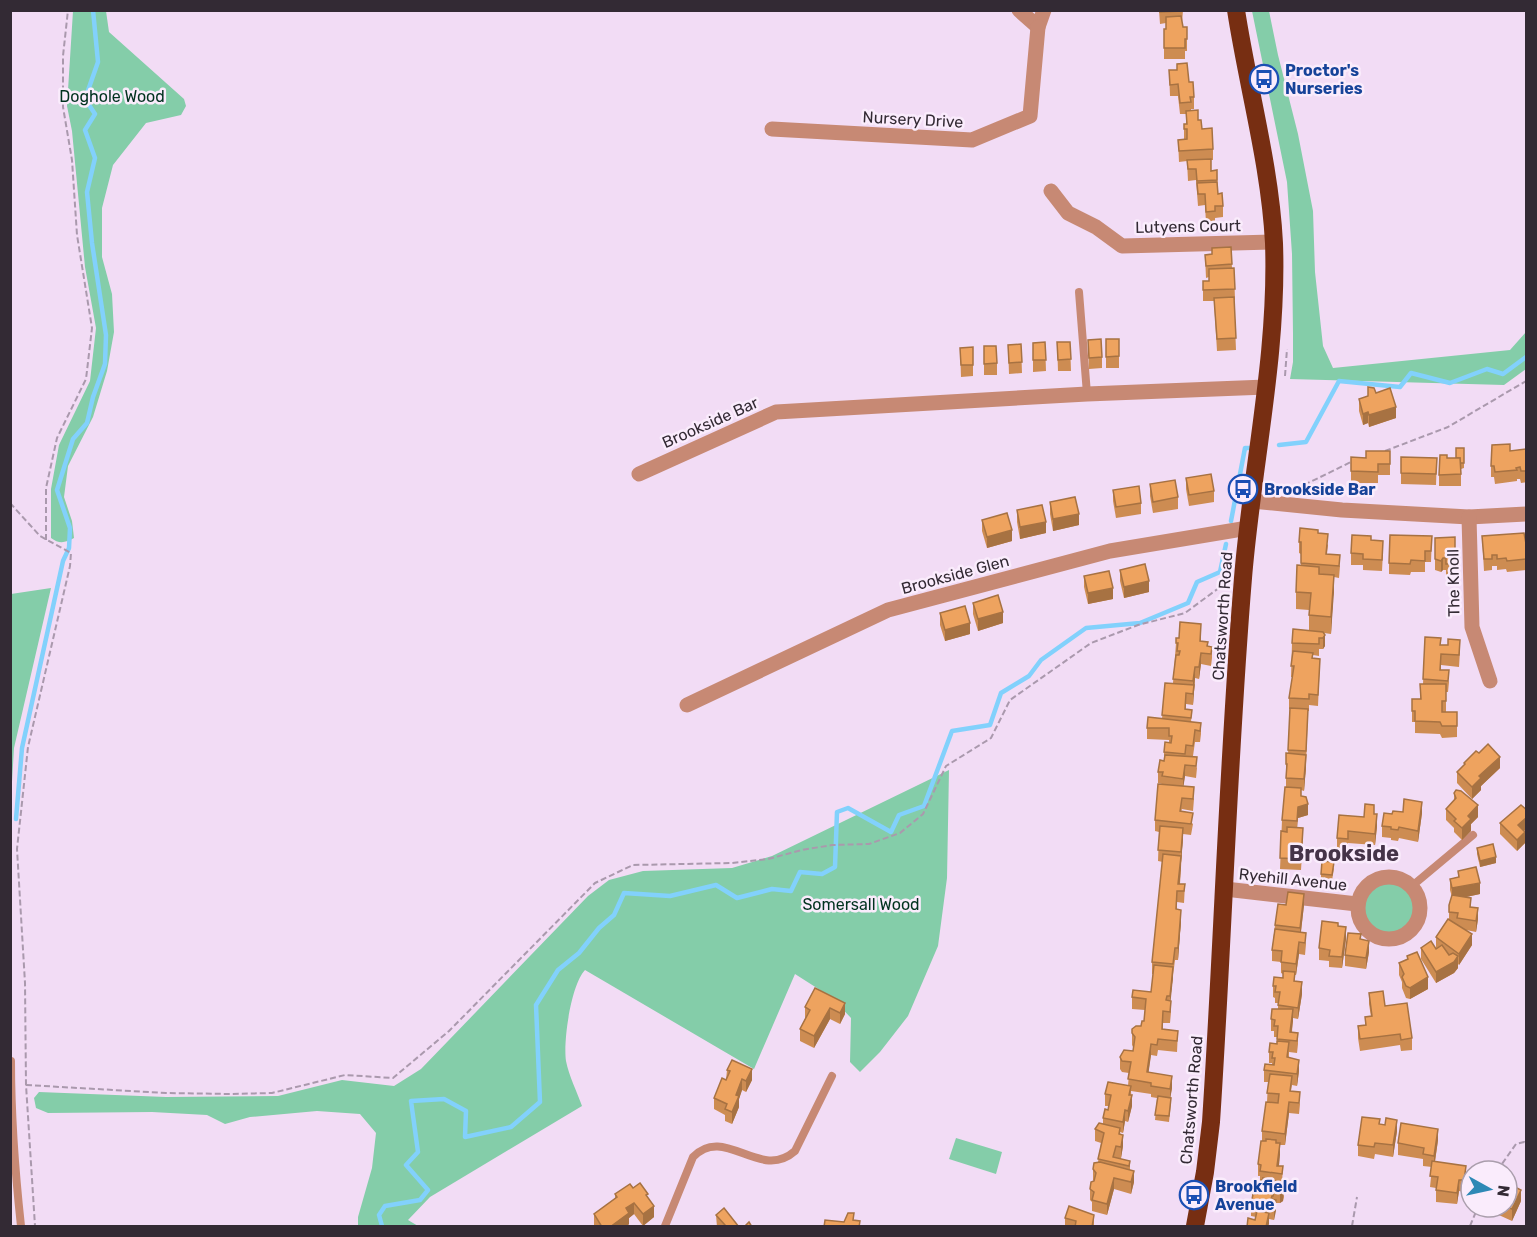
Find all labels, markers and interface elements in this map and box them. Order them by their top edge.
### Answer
place label: Proctor's Nurseries [1285,61,1363,98]
bus stop icon: Proctor's Nurseries [1248,63,1280,95]
park label: Doghole Wood [59,87,165,106]
street label: Nursery Drive [862,107,964,132]
street label: Lutyens Court [1135,216,1241,237]
street label: Brookside Bar [659,393,761,452]
bus stop icon: Brookside Bar [1227,473,1259,505]
place label: Brookside Bar [1264,480,1376,499]
street label: The Knoll [1443,549,1464,617]
street label: Brookside Glen [899,551,1011,598]
street label: Chatsworth Road [1209,551,1236,681]
district label: Brookside [1289,840,1399,867]
street label: Ryehill Avenue [1238,864,1348,895]
park label: Somersall Wood [802,895,920,914]
street label: Chatsworth Road [1176,1035,1207,1165]
north arrow [1459,1159,1519,1219]
place label: Brookfield Avenue [1215,1177,1297,1214]
bus stop icon: Brookfield Avenue [1178,1179,1210,1211]
text: N [1493,1184,1514,1198]

